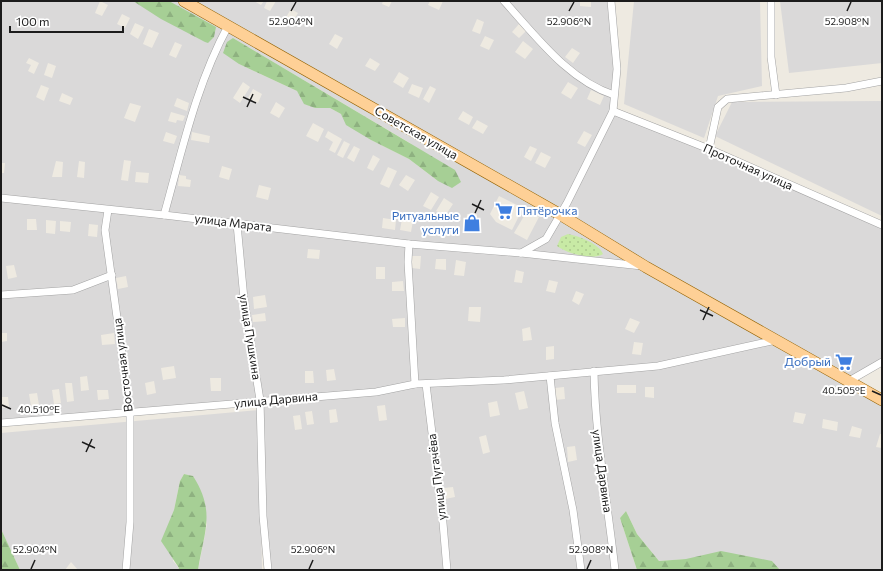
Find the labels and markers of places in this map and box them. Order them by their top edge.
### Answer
supermarket icon: Пятёрочка [494,201,514,221]
place label: Пятёрочка [517,203,577,217]
place label: Ритуальные услуги [392,208,459,236]
shop icon: Ритуальные услуги [462,213,482,233]
supermarket icon: Добрый [834,352,854,372]
place label: Добрый [785,354,831,368]

